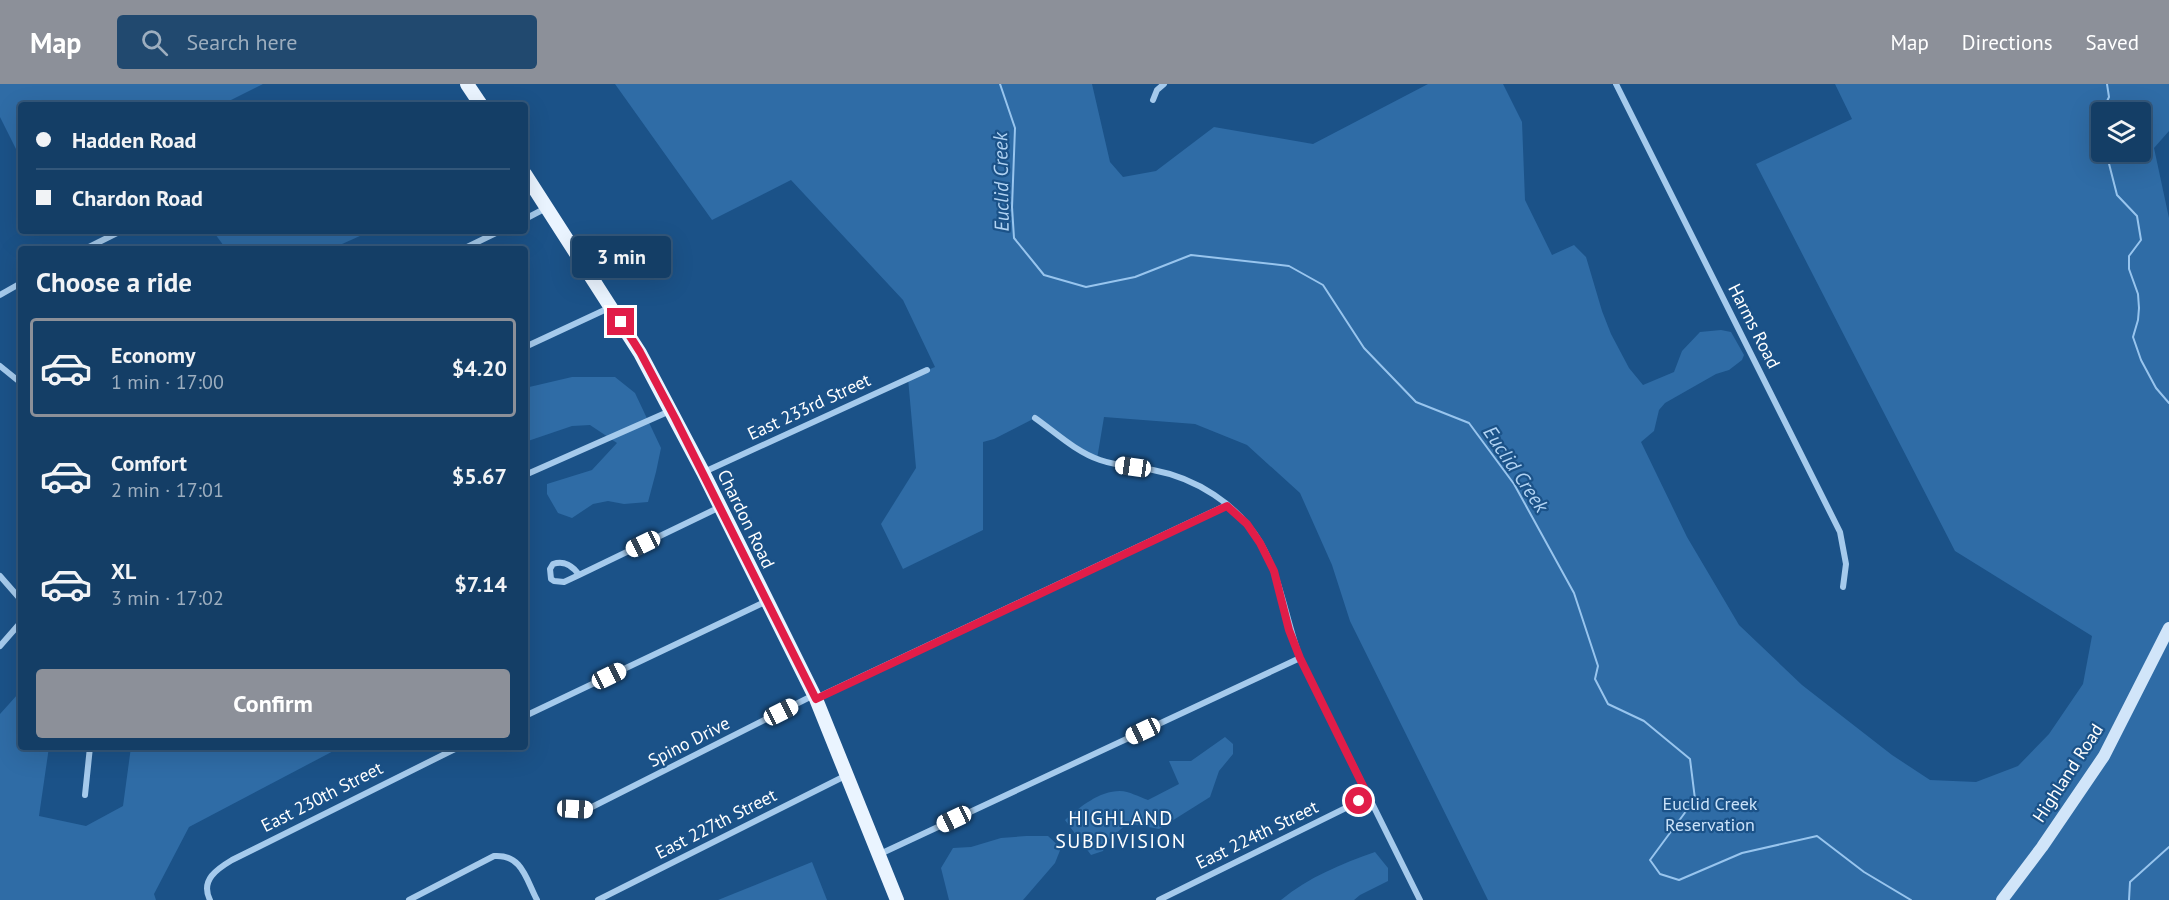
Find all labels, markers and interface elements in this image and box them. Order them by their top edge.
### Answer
search box [117,15,537,69]
text: Map [30,24,81,61]
icon: search [138,26,171,59]
text: Search here [186,28,297,56]
text: Map [1890,29,1929,56]
text: Directions [1962,29,2053,56]
text: Saved [2086,29,2139,56]
map controls [2091,102,2151,162]
button: layers [2091,102,2151,162]
text: Hadden Road [72,126,196,154]
water label: Euclid Creek [987,131,1015,232]
text: Chardon Road [72,184,203,212]
callout: 3 min [572,235,670,277]
text: 3 min [597,244,646,270]
text: Choose a ride [36,265,192,299]
street label: Harms Road [1723,279,1786,372]
route end [607,308,634,335]
icon: car [39,341,93,395]
text: Economy [111,341,195,369]
text: $4.20 [452,354,507,382]
street label: East 233rd Street [744,368,874,445]
text: 1 min · 17:00 [111,369,224,395]
water label: Euclid Creek [1477,421,1555,518]
icon: car [39,449,93,503]
text: Comfort [111,449,187,477]
car [1114,456,1152,478]
text: $5.67 [452,462,507,490]
street label: Chardon Road [713,466,780,572]
text: 2 min · 17:01 [111,477,224,503]
car [623,528,663,560]
icon: car [39,557,93,611]
text: XL [111,557,136,585]
text: $7.14 [454,570,507,598]
text: 3 min · 17:02 [111,585,224,611]
car [589,660,629,692]
button: Confirm [36,669,510,738]
car [761,696,801,728]
street label: Spino Drive [644,711,734,772]
car [1123,715,1163,747]
street label: Highland Road [2027,719,2108,826]
street label: East 230th Street [257,756,386,837]
street label: East 227th Street [651,783,780,864]
route start [1345,787,1372,814]
park label: Euclid Creek Reservation [1663,792,1758,836]
street label: East 224th Street [1192,795,1322,874]
car [557,799,593,819]
car [934,803,974,835]
district label: HIGHLAND SUBDIVISION [1055,805,1187,854]

